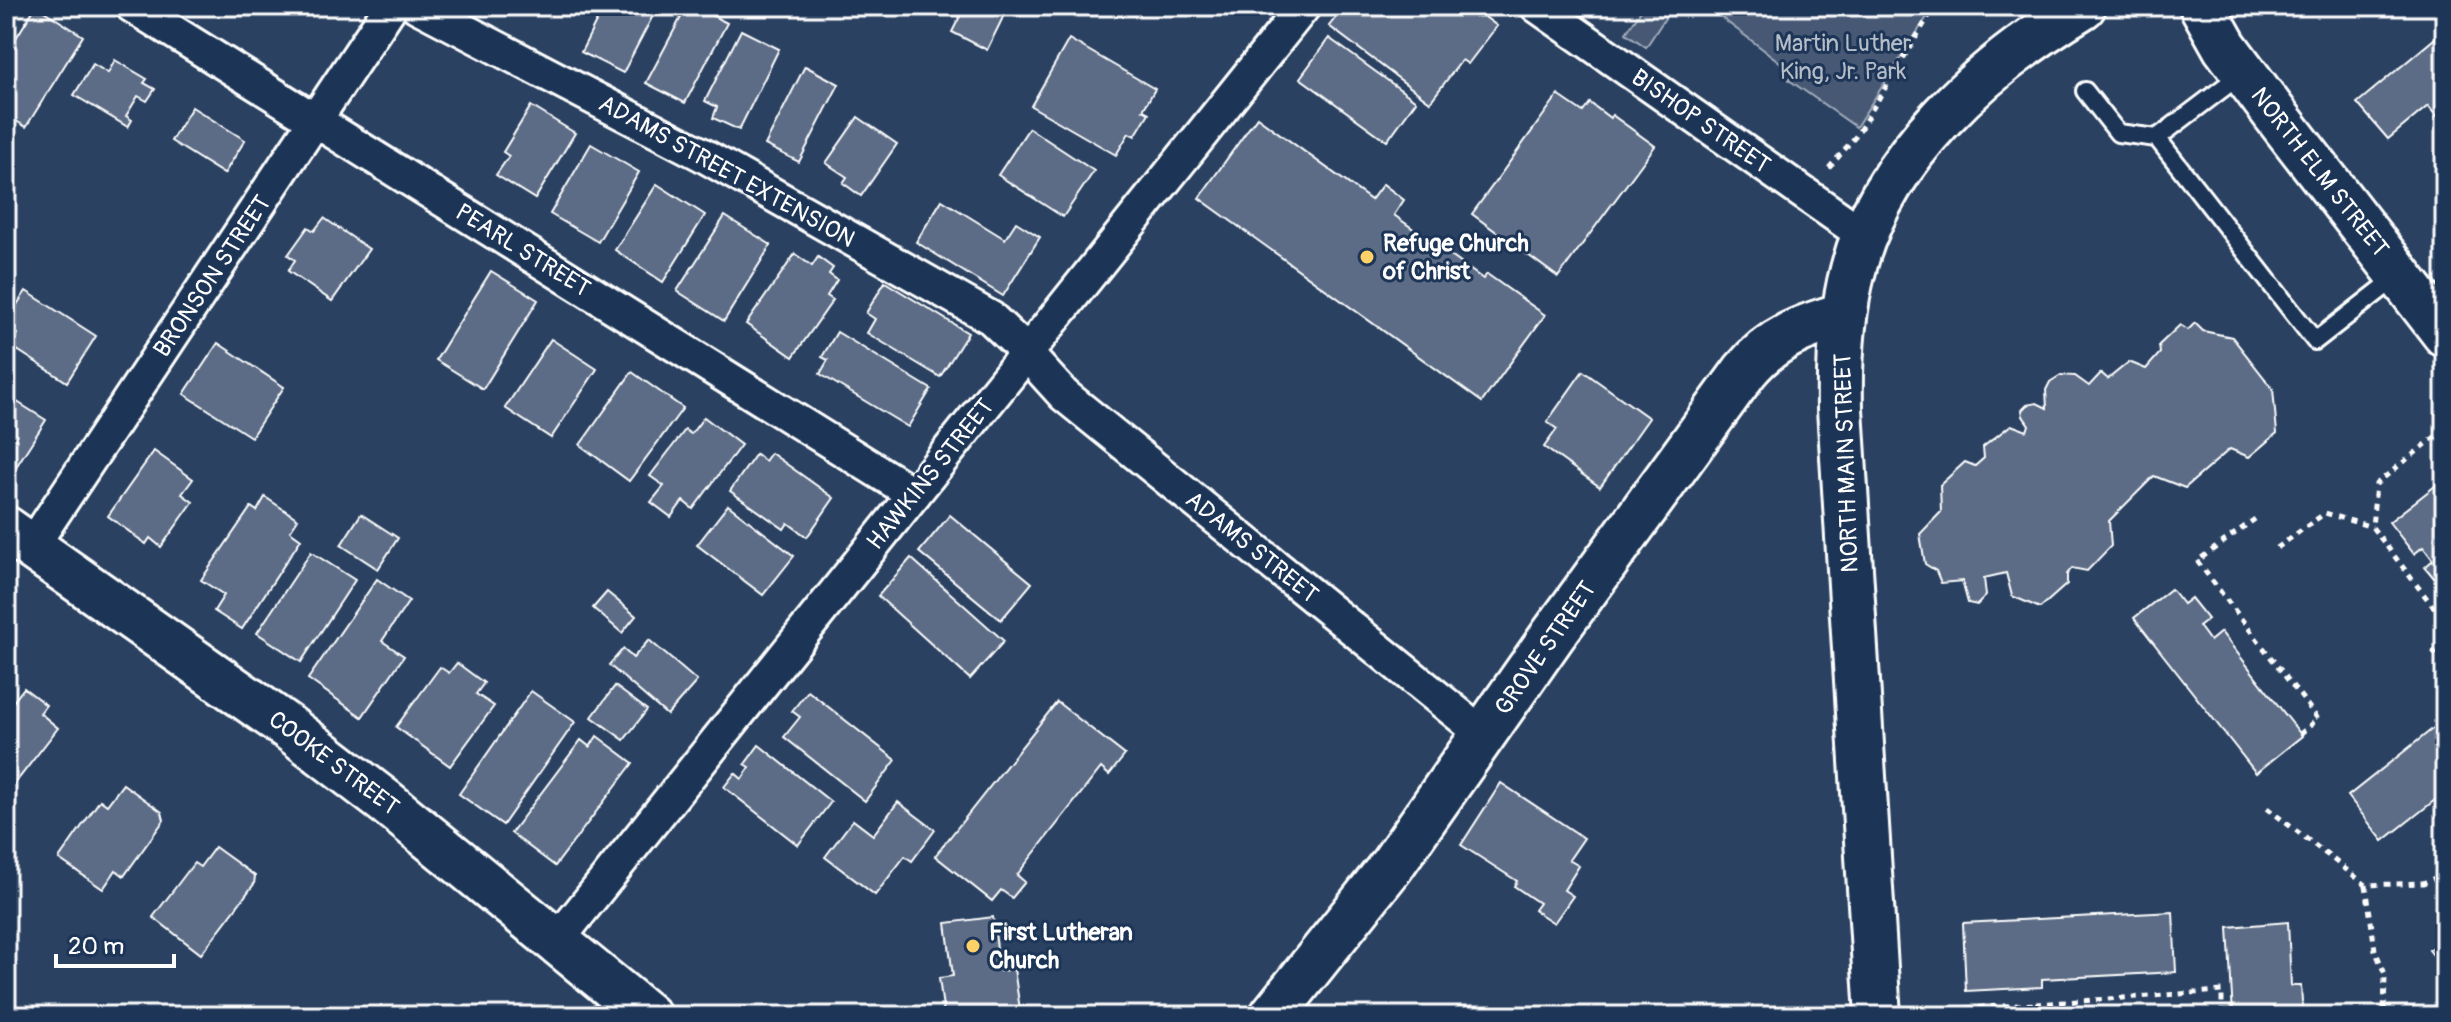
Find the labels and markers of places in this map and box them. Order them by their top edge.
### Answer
place label: Refuge Church of Christ [1382,229,1529,286]
marker: Refuge Church of Christ [1358,248,1376,266]
place label: First Lutheran Church [989,918,1133,975]
marker: First Lutheran Church [964,937,982,955]

